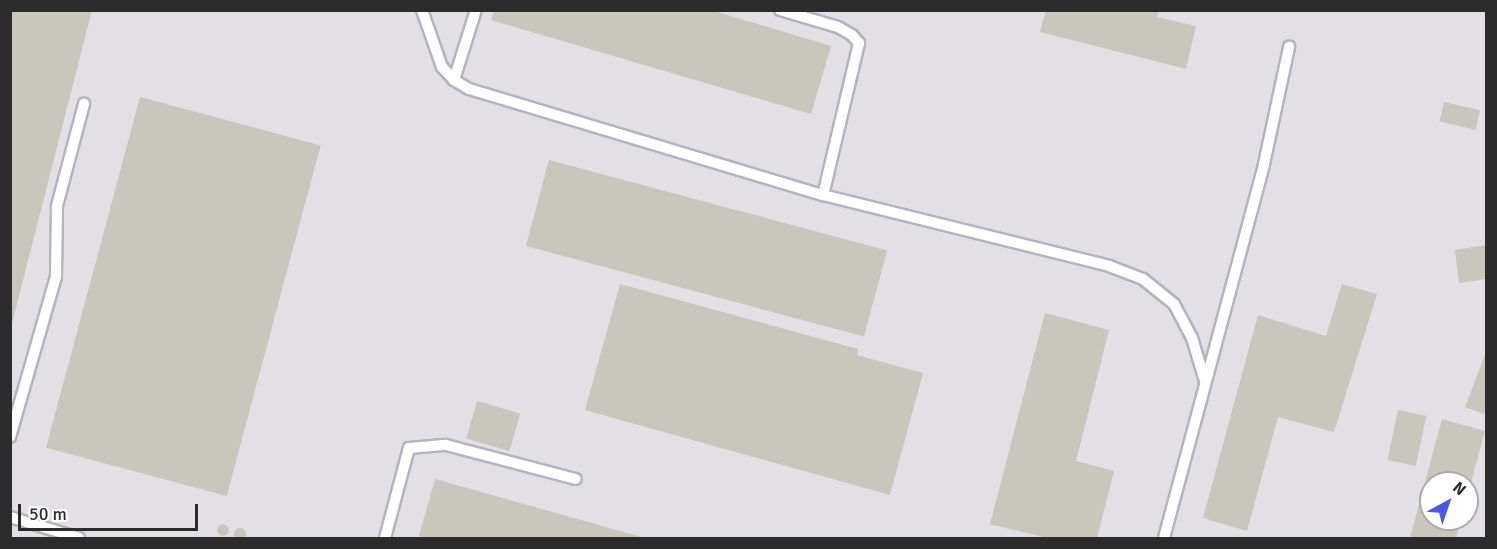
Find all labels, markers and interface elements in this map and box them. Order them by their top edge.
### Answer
north arrow [1419,471,1479,531]
text: N [1449,477,1470,500]
scale bar [21,492,201,530]
text: 50 m [29,503,67,525]

